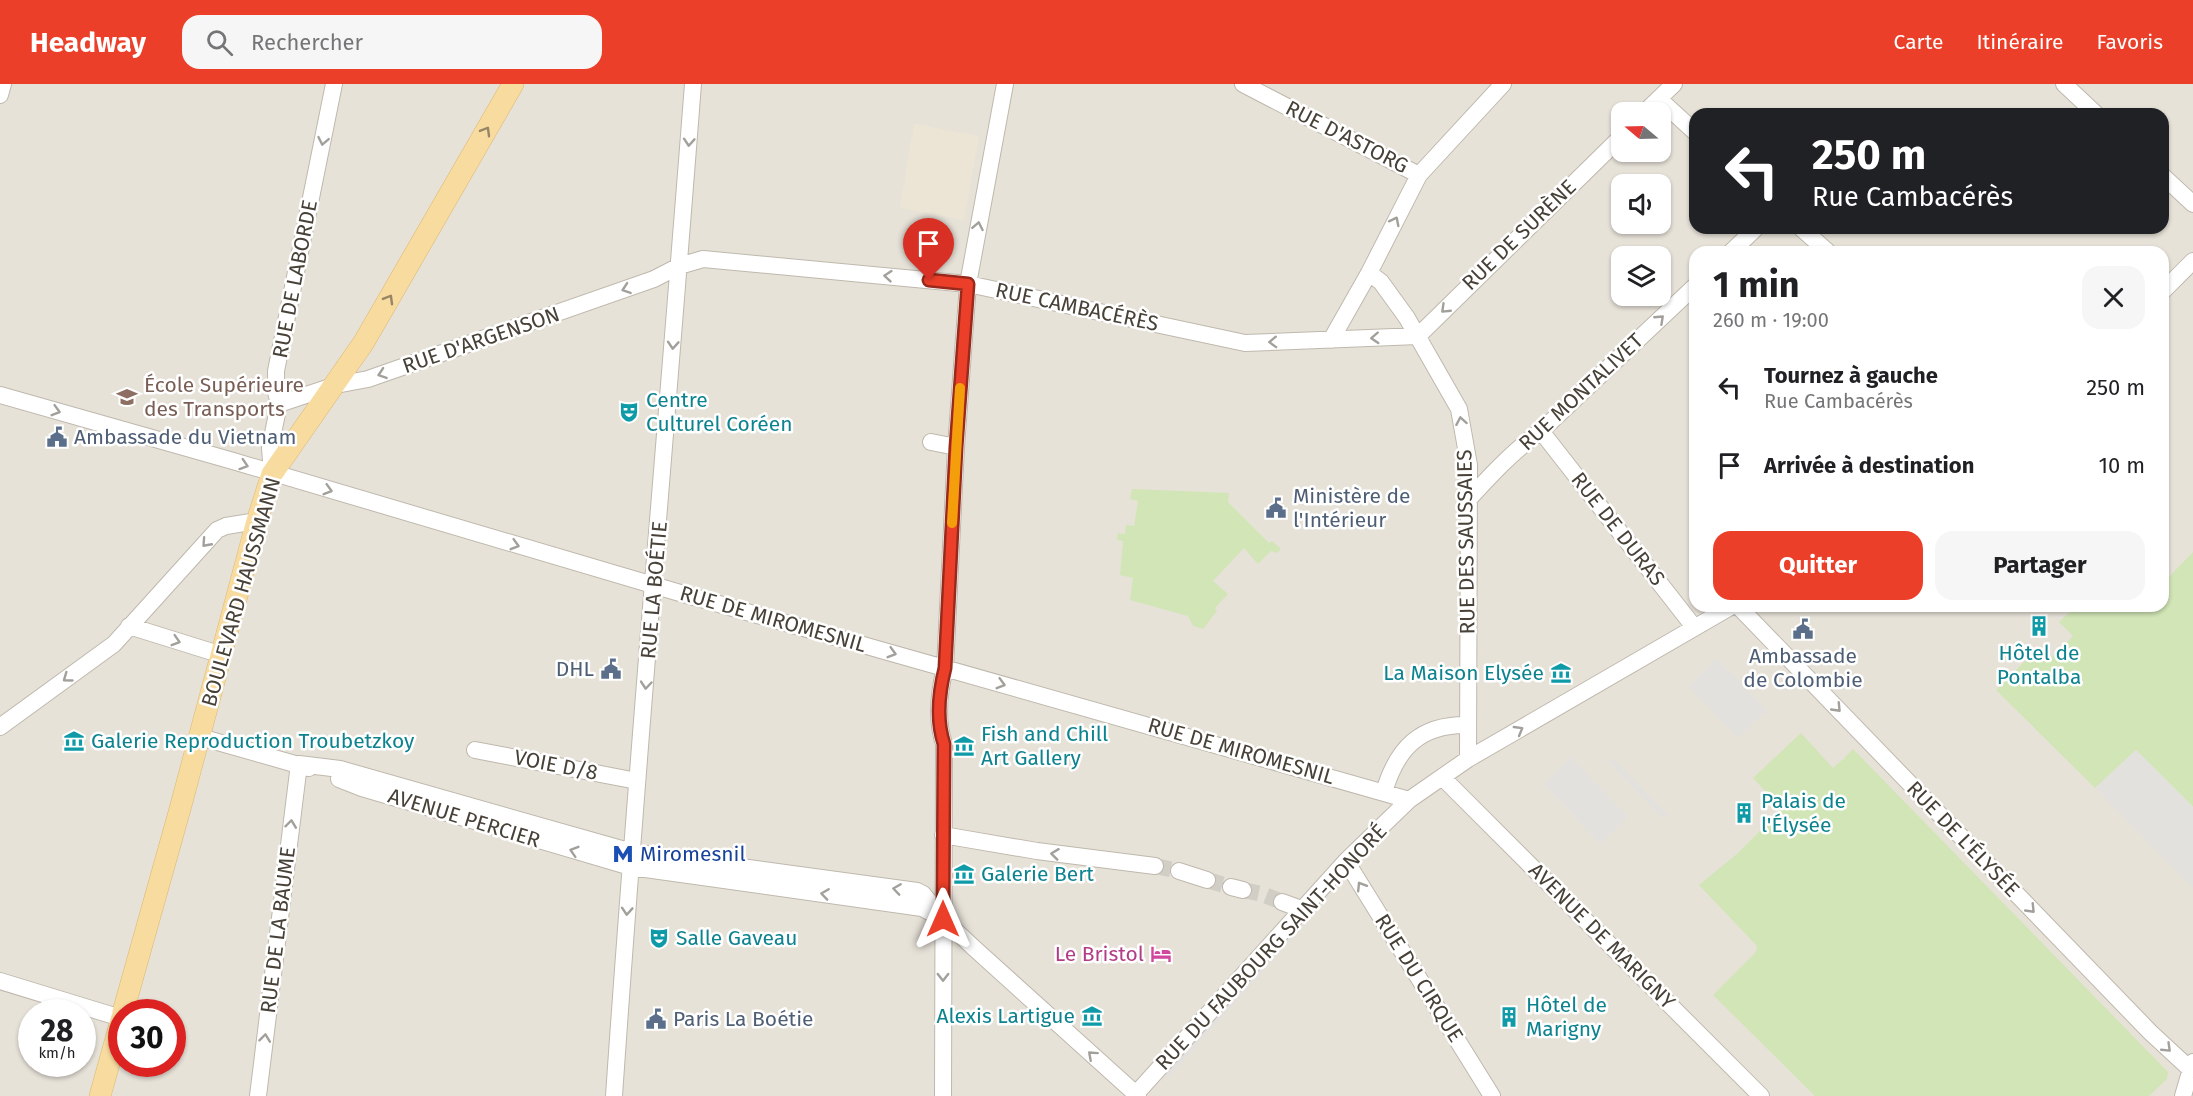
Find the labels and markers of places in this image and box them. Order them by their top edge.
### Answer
pin [903,218,954,280]
place label: École Supérieure des Transports [144,372,304,422]
school or university icon: École Supérieure des Transports [115,385,139,409]
place label: Centre Culturel Coréen [646,387,793,437]
theatre icon: Centre Culturel Coréen [617,400,641,424]
place label: Ambassade du Vietnam [74,424,296,450]
public building icon: Ambassade du Vietnam [45,425,69,449]
place label: Ministère de l'Intérieur [1293,483,1411,533]
public building icon: Ministère de l'Intérieur [1264,496,1288,520]
building icon: Hôtel de Pontalba [2027,614,2051,638]
public building icon: Ambassade de Colombie [1791,617,1815,641]
place label: Hôtel de Pontalba [1997,640,2081,690]
place label: Ambassade de Colombie [1743,643,1863,693]
place label: DHL [556,656,595,682]
public building icon: DHL [599,657,623,681]
place label: La Maison Elysée [1383,660,1544,686]
museum icon: La Maison Elysée [1549,661,1573,685]
place label: Fish and Chill Art Gallery [981,721,1108,771]
place label: Galerie Reproduction Troubetzkoy [91,728,415,754]
museum icon: Galerie Reproduction Troubetzkoy [62,729,86,753]
museum icon: Fish and Chill Art Gallery [952,734,976,758]
place label: Palais de l'Élysée [1761,788,1846,838]
building icon: Palais de l'Élysée [1732,801,1756,825]
place label: Miromesnil [640,841,746,867]
metro station icon: Miromesnil [611,842,635,866]
place label: Galerie Bert [981,861,1094,887]
museum icon: Galerie Bert [952,862,976,886]
place label: Salle Gaveau [676,925,797,951]
theatre icon: Salle Gaveau [647,926,671,950]
place label: Le Bristol [1055,941,1144,967]
hotel icon: Le Bristol [1149,942,1173,966]
place label: Hôtel de Marigny [1526,992,1607,1042]
place label: Alexis Lartigue [937,1003,1075,1029]
museum icon: Alexis Lartigue [1080,1004,1104,1028]
building icon: Hôtel de Marigny [1497,1005,1521,1029]
place label: Paris La Boétie [673,1006,814,1032]
public building icon: Paris La Boétie [644,1007,668,1031]

